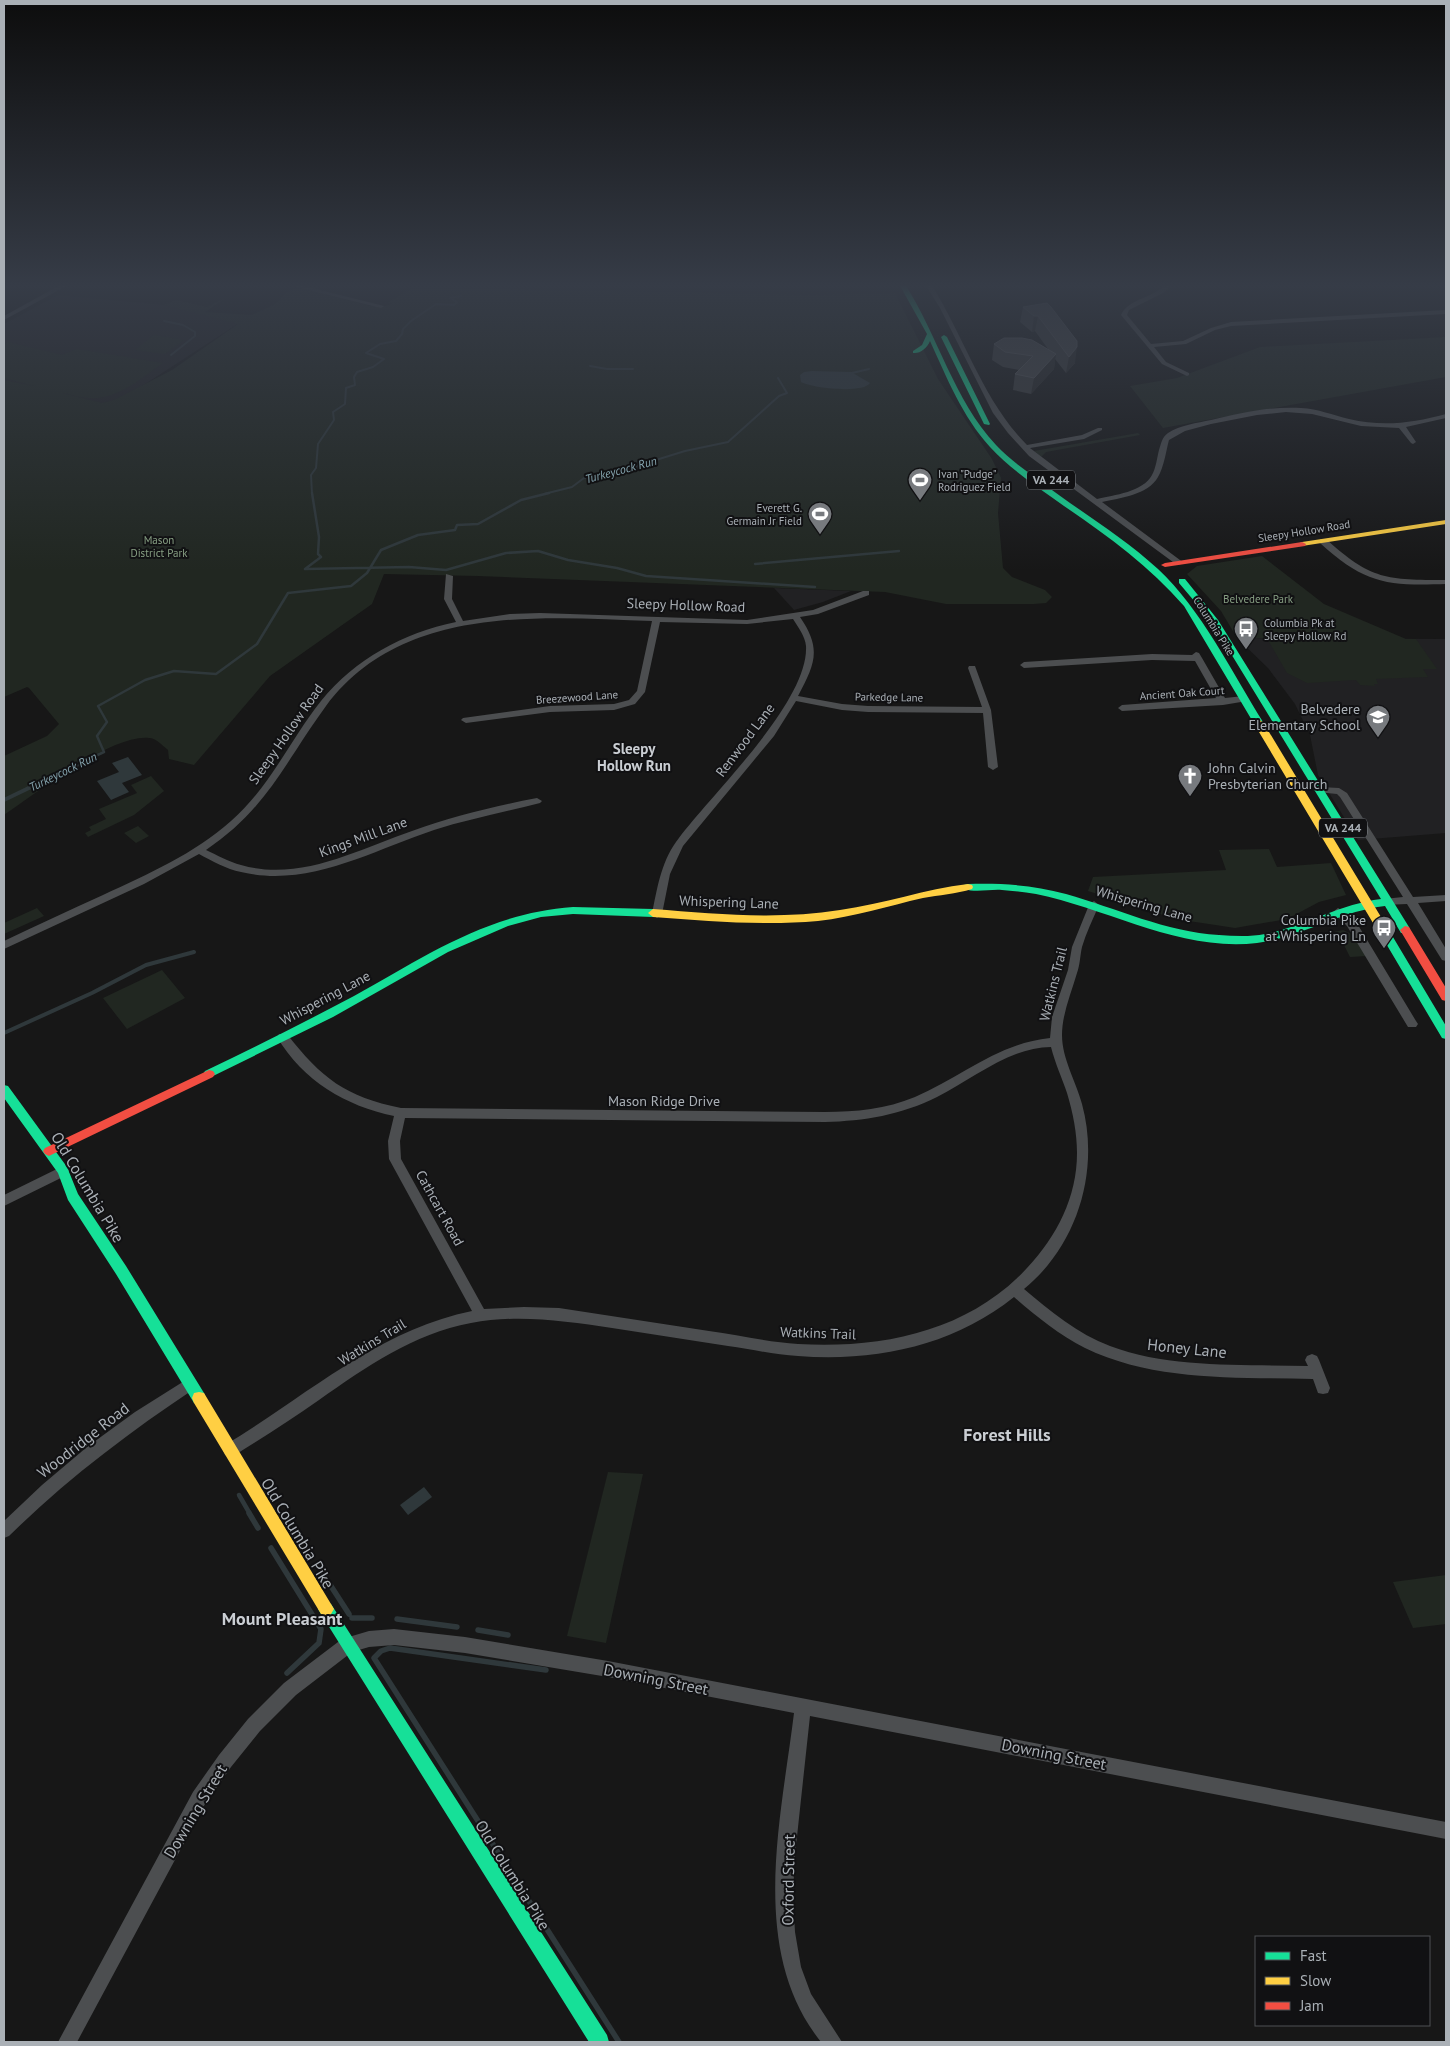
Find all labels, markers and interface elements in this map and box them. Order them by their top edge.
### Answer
water label: Turkeycock Run [583,453,658,486]
sports icon: Ivan "Pudge" Rodriguez Field [907,467,933,501]
place label: Ivan "Pudge" Rodriguez Field [938,467,1011,494]
road number: VA 244 [1027,470,1075,490]
place label: Everett G. Germain Jr Field [726,501,802,528]
sports icon: Everett G. Germain Jr Field [807,501,833,535]
street label: Sleepy Hollow Road [1257,517,1351,545]
park label: Mason District Park [130,533,188,560]
park label: Belvedere Park [1223,592,1294,606]
street label: Sleepy Hollow Road [626,594,746,616]
street label: Columbia Pike [1190,594,1238,658]
bus stop icon: Columbia Pk at Sleepy Hollow Rd [1233,616,1259,650]
place label: Columbia Pk at Sleepy Hollow Rd [1264,616,1346,643]
street label: Sleepy Hollow Road [245,680,327,788]
street label: Ancient Oak Court [1139,683,1225,703]
street label: Breezewood Lane [535,687,619,707]
street label: Parkedge Lane [855,689,924,705]
street label: Renwood Lane [711,700,779,780]
place label: Belvedere Elementary School [1248,700,1360,734]
school or university icon: Belvedere Elementary School [1365,704,1391,738]
district label: Sleepy Hollow Run [597,739,671,775]
water label: Turkeycock Run [26,749,99,794]
place label: John Calvin Presbyterian Church [1207,759,1328,793]
church icon: John Calvin Presbyterian Church [1177,763,1203,797]
street label: Kings Mill Lane [316,813,410,861]
road number: VA 244 [1319,818,1367,838]
street label: Whispering Lane [1094,882,1194,926]
street label: Whispering Lane [679,891,779,913]
place label: Columbia Pike at Whispering Ln [1265,911,1366,945]
bus stop icon: Columbia Pike at Whispering Ln [1371,915,1397,949]
street label: Watkins Trail [1035,945,1071,1023]
street label: Whispering Lane [277,967,373,1029]
street label: Mason Ridge Drive [608,1092,720,1110]
street label: Old Columbia Pike [47,1128,129,1246]
street label: Cathcart Road [412,1167,468,1249]
street label: Watkins Trail [335,1315,409,1369]
street label: Watkins Trail [780,1323,856,1343]
street label: Honey Lane [1146,1334,1228,1362]
street label: Woodridge Road [33,1398,133,1482]
district label: Forest Hills [963,1423,1051,1446]
street label: Old Columbia Pike [257,1474,339,1592]
district label: Mount Pleasant [222,1607,343,1630]
street label: Downing Street [602,1659,711,1699]
street label: Downing Street [1000,1734,1109,1774]
street label: Downing Street [159,1760,231,1862]
street label: Old Columbia Pike [471,1816,555,1934]
street label: Oxford Street [777,1834,799,1926]
legend [1255,1936,1430,2026]
text: Fast [1300,1946,1327,1965]
text: Slow [1300,1971,1331,1990]
text: Jam [1299,1996,1324,2015]

